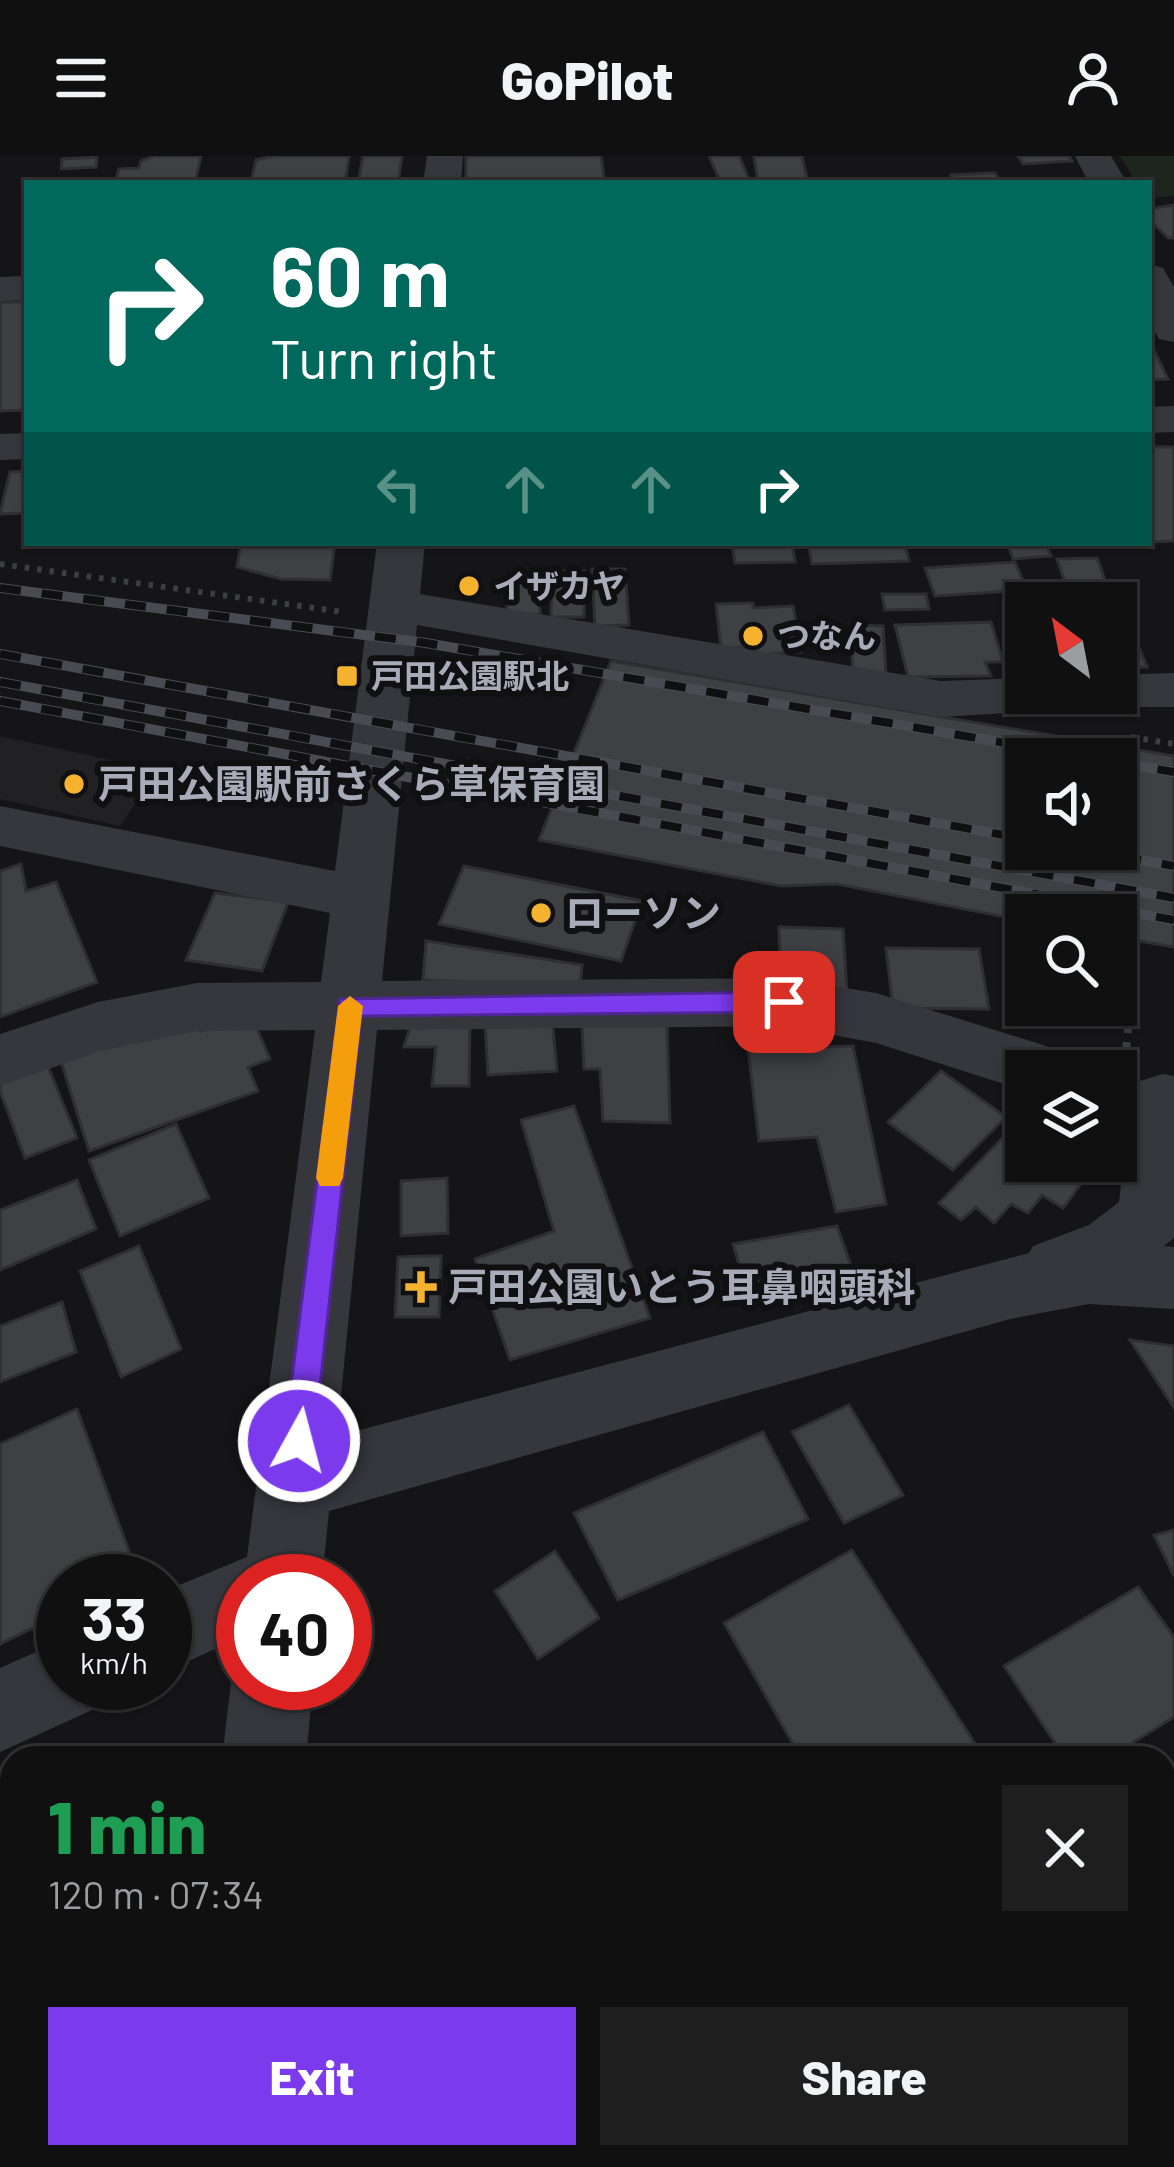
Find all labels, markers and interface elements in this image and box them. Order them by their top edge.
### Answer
icon: menu [48,45,114,111]
icon: person [1060,45,1126,111]
text: GoPilot [501,46,673,111]
text: 60 m [270,223,450,324]
icon: right [72,228,228,384]
text: Turn right [270,325,498,390]
icon: left [366,456,432,522]
icon: ahead [492,456,558,522]
icon: ahead [618,456,684,522]
icon: right [744,456,810,522]
place label: イザカヤ [493,565,625,605]
marker: イザカヤ [456,573,482,599]
north arrow [1005,582,1137,714]
map controls [1005,582,1137,1182]
place label: つなん [777,615,876,655]
marker: つなん [740,623,766,649]
place label: 戸田公園駅北 [371,655,569,695]
marker: 戸田公園駅北 [334,663,360,689]
button: sound [1005,738,1137,870]
place label: 戸田公園駅前さくら草保育園 [98,759,605,806]
marker: 戸田公園駅前さくら草保育園 [61,771,87,797]
place label: ローソン [565,888,721,935]
button: search [1005,894,1137,1026]
marker: ローソン [528,900,554,926]
pin [733,951,835,1053]
icon: arrive [751,969,817,1035]
button: layers [1005,1050,1137,1182]
place label: 戸田公園いとう耳鼻咽頭科 [448,1262,916,1309]
marker: 戸田公園いとう耳鼻咽頭科 [405,1271,437,1303]
position arrow [236,1378,362,1504]
speed limit sign: 40 [216,1554,372,1710]
text: 33 [82,1581,146,1653]
text: km/h [80,1644,148,1680]
text: 1 min [48,1782,206,1868]
button: close [1002,1785,1128,1911]
text: 120 m · 07:34 [48,1870,264,1917]
button: Exit [48,2007,576,2145]
button: Share [600,2007,1128,2145]

